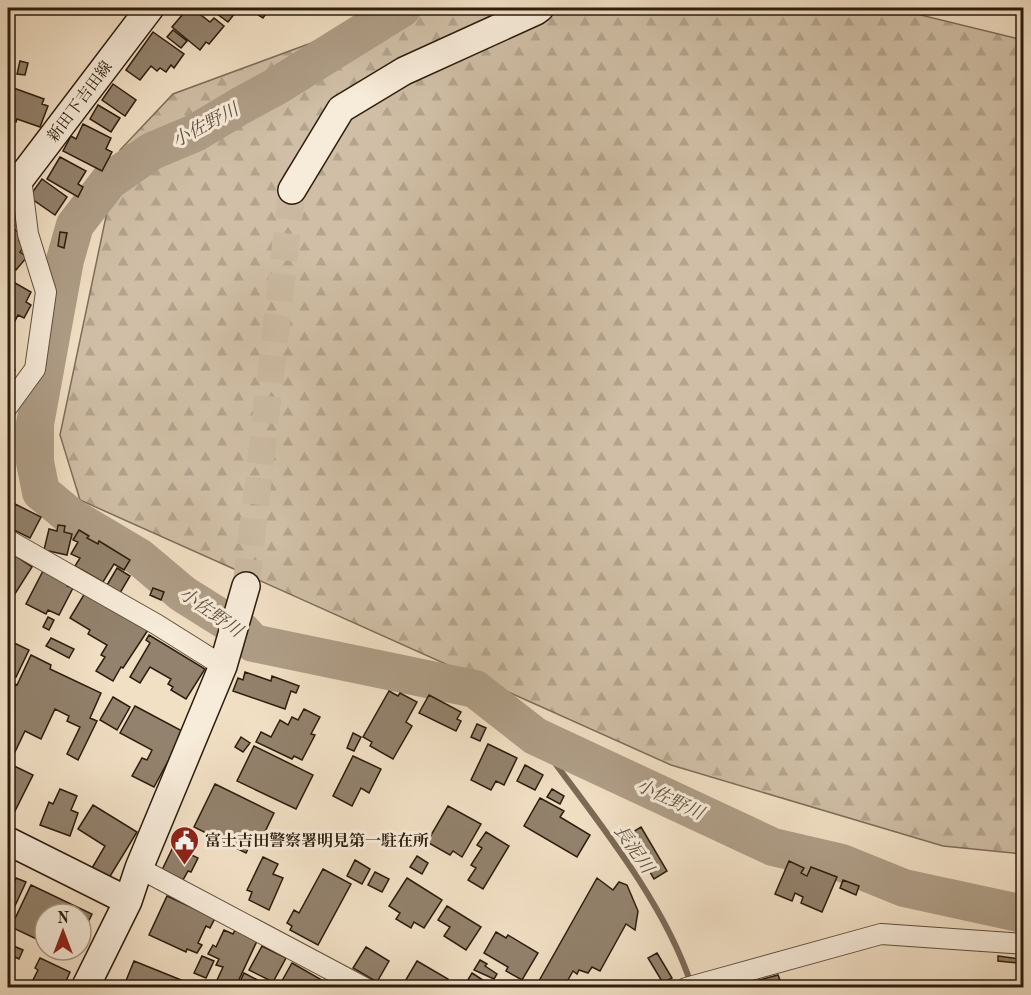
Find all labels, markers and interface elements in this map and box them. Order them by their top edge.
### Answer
street label: 新田下吉田線 [44,58,116,145]
water label: 小佐野川 [169,98,243,151]
water label: 小佐野川 [176,583,248,642]
water label: 小佐野川 [633,775,709,824]
water label: 長泥川 [610,822,658,878]
public building icon: 富士吉田警察署明見第一駐在所 [168,824,200,866]
place label: 富士吉田警察署明見第一駐在所 [205,832,429,850]
north arrow [33,902,93,962]
text: N [57,911,70,927]

